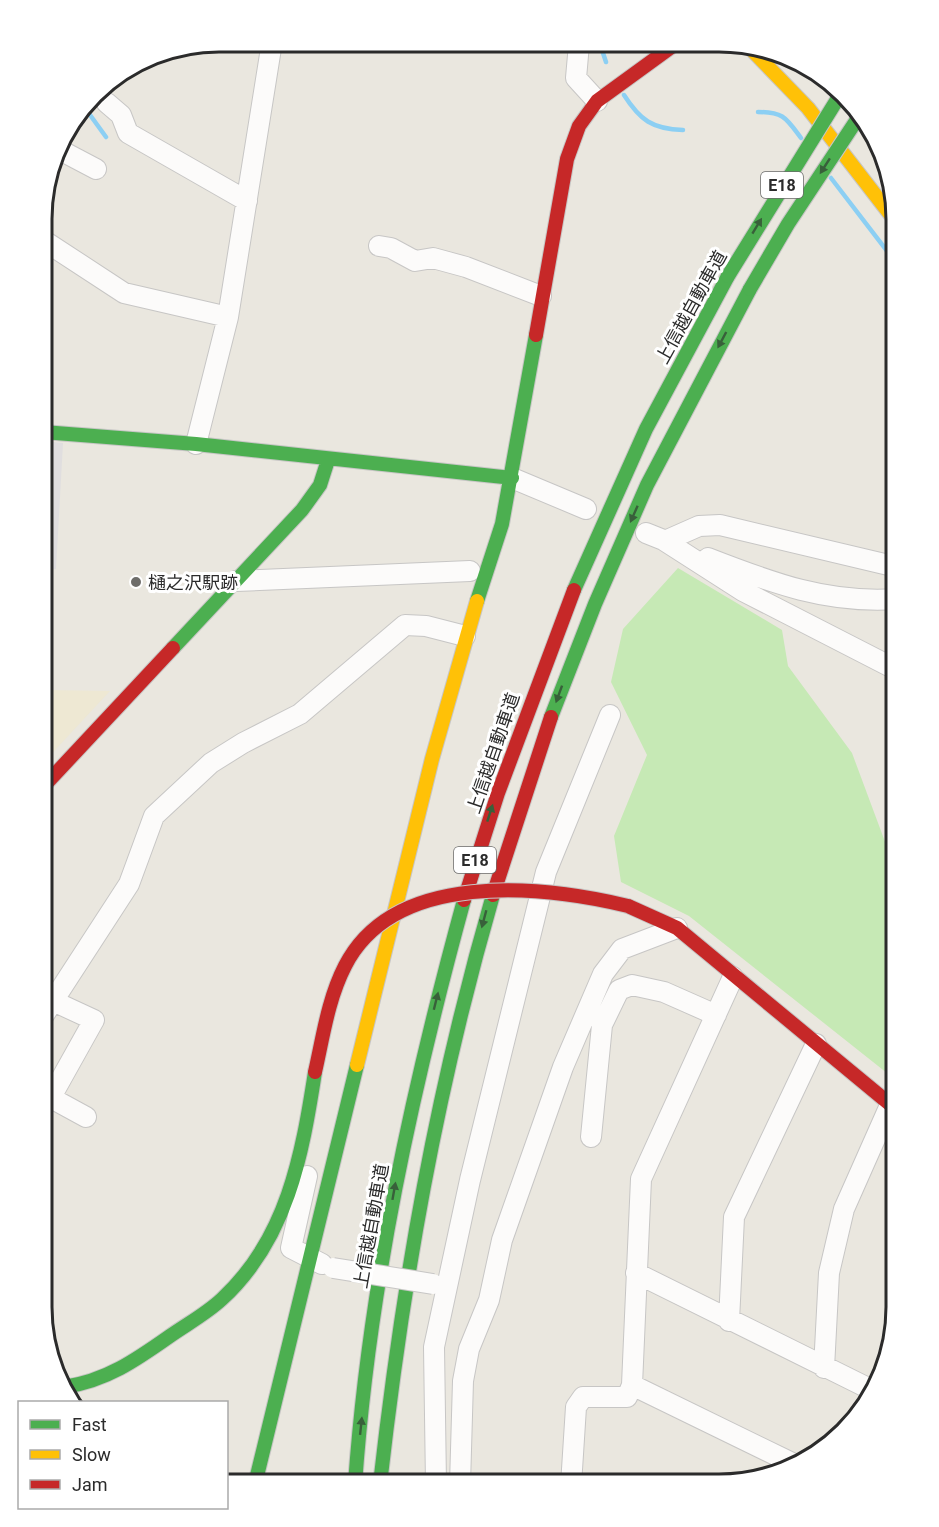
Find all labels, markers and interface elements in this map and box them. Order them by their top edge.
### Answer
one-way arrow [819,158,830,174]
road number: E18 [761,172,803,198]
one-way arrow [752,218,763,234]
street label: 上信越自動車道 [651,247,731,367]
one-way arrow [717,332,727,349]
one-way arrow [630,506,639,523]
place label: 樋之沢駅跡 [148,572,238,593]
marker: 樋之沢駅跡 [129,575,143,589]
one-way arrow [553,685,563,703]
street label: 上信越自動車道 [463,690,523,816]
one-way arrow [486,804,495,822]
road number: E18 [454,847,496,873]
one-way arrow [479,910,488,928]
one-way arrow [432,992,442,1010]
street label: 上信越自動車道 [350,1162,392,1290]
one-way arrow [390,1182,399,1201]
legend [18,1401,228,1509]
text: Fast [72,1414,107,1435]
one-way arrow [356,1416,366,1435]
text: Slow [72,1444,111,1465]
text: Jam [72,1474,108,1495]

